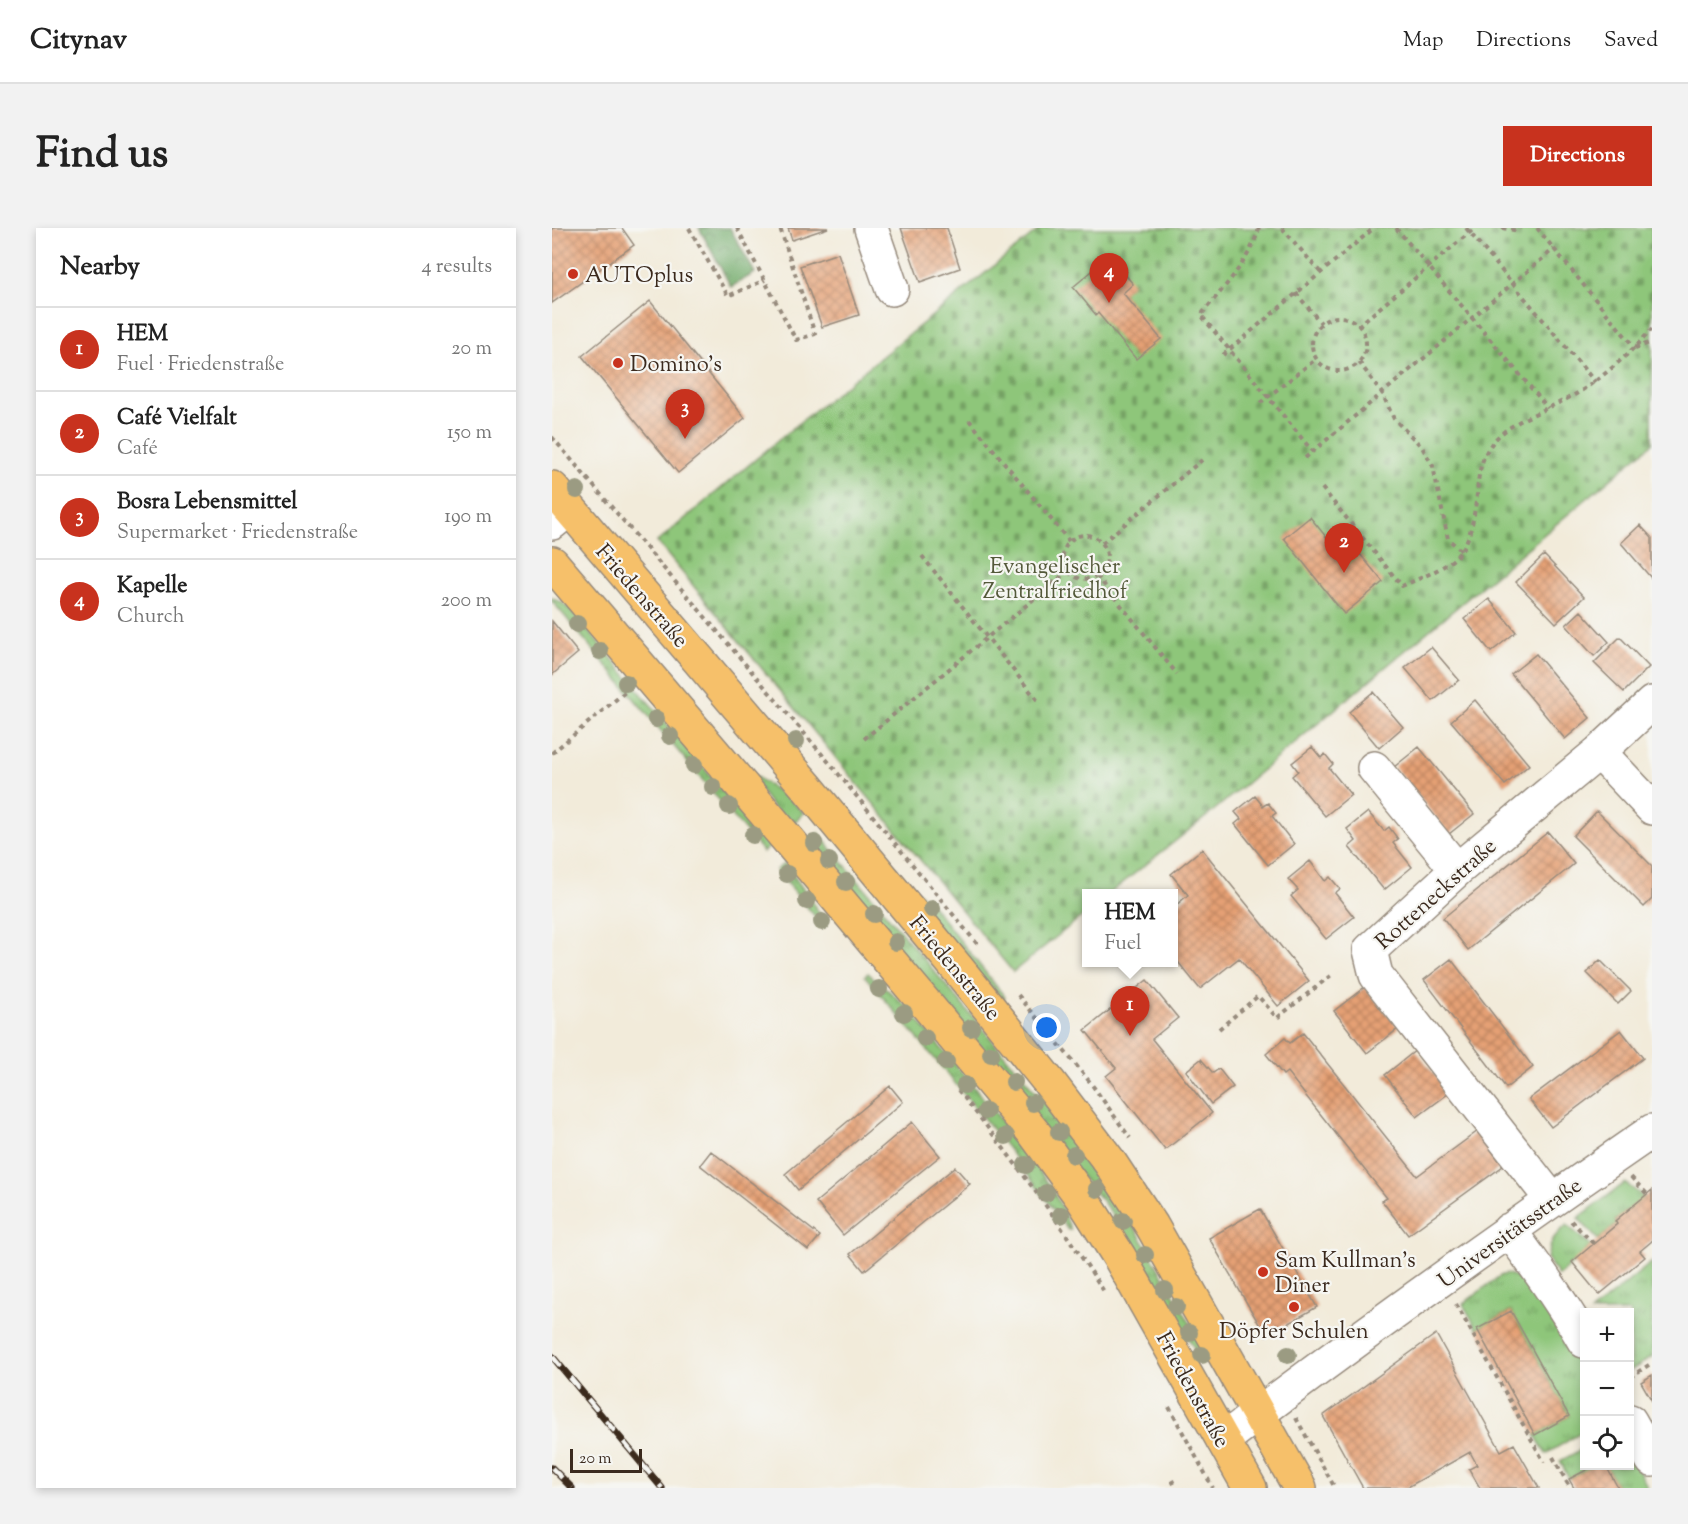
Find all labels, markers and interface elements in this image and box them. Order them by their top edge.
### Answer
text: Citynav [30,21,127,61]
text: Map [1403,26,1443,56]
text: Directions [1476,26,1571,56]
text: Saved [1604,26,1658,56]
text: Find us [36,126,168,186]
button: Directions [1503,126,1652,186]
text: Nearby [60,249,140,286]
text: 4 results [421,253,492,282]
pin: 4 [1090,254,1128,303]
place label: AUTOplus [585,261,693,293]
marker: AUTOplus [566,267,580,281]
text: HEM [117,319,168,351]
text: 1 [76,335,83,364]
text: 20 m [451,335,492,364]
place label: Domino's [630,350,722,382]
text: Fuel · Friedenstraße [117,351,284,380]
marker: Domino's [611,356,625,370]
pin: 3 [666,390,704,439]
text: Café Vielfalt [117,403,237,435]
text: 2 [75,419,84,448]
text: 150 m [447,419,492,448]
text: Café [117,435,158,464]
text: Bosra Lebensmittel [117,487,298,519]
text: 3 [75,503,84,532]
text: 190 m [444,503,492,532]
text: Supermarket · Friedenstraße [117,519,358,548]
pin: 2 [1324,524,1364,573]
street label: Friedenstraße [587,538,695,656]
park label: Evangelischer Zentralfriedhof [983,552,1129,609]
text: Kapelle [117,571,188,603]
text: 4 [74,587,85,616]
text: 200 m [441,587,492,616]
text: Church [117,603,184,632]
street label: Rotteneckstraße [1369,832,1505,959]
popup [1082,889,1178,967]
text: HEM [1105,898,1155,930]
street label: Friedenstraße [900,909,1007,1028]
text: Fuel [1105,930,1142,959]
pin: 1 [1110,986,1150,1036]
your location [1032,1013,1061,1042]
street label: Universitätsstraße [1432,1171,1589,1298]
place label: Sam Kullman's Diner [1275,1246,1416,1303]
marker: Sam Kullman's Diner [1256,1265,1270,1279]
marker: Döpfer Schulen [1287,1300,1301,1314]
map controls [1580,1308,1634,1470]
button: + [1580,1308,1634,1362]
place label: Döpfer Schulen [1219,1317,1369,1349]
street label: Friedenstraße [1146,1327,1236,1454]
button: − [1580,1362,1634,1416]
button: locate [1580,1416,1634,1470]
scale bar [570,1446,642,1474]
text: 20 m [579,1448,612,1471]

